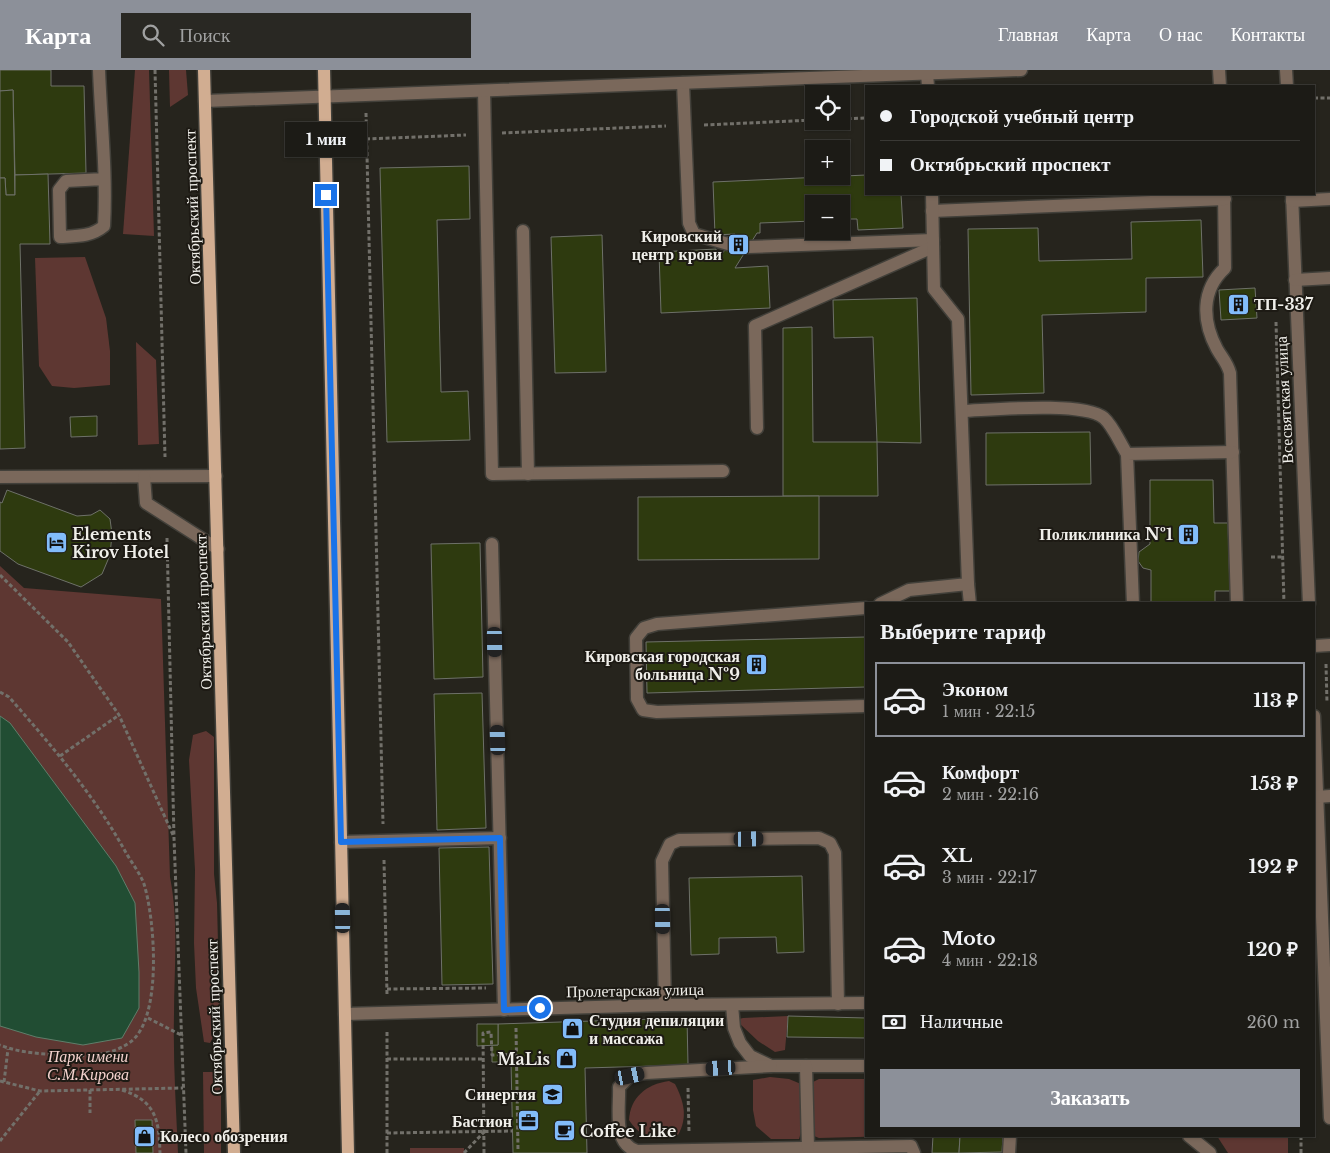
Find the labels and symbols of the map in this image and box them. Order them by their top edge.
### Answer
callout: 1 мин [285,122,367,158]
street label: Октябрьский проспект [179,129,205,285]
route end [315,184,337,206]
place label: Кировский центр крови [632,226,722,264]
building icon: Кировский центр крови [726,233,750,257]
building icon: ТП-337 [1226,292,1250,316]
place label: ТП-337 [1254,294,1314,314]
street label: Всесвятская улица [1271,336,1297,464]
building icon: Поликлиника №1 [1177,522,1201,546]
place label: Elements Kirov Hotel [72,524,170,562]
place label: Поликлиника №1 [1039,524,1173,544]
hotel icon: Elements Kirov Hotel [44,531,68,555]
street label: Октябрьский проспект [190,534,216,690]
car [487,627,502,657]
place label: Кировская городская больница №9 [585,646,740,684]
building icon: Кировская городская больница №9 [744,653,768,677]
car [489,725,506,755]
car [733,831,764,847]
car [335,903,350,933]
car [655,904,670,934]
street label: Октябрьский проспект [201,939,227,1095]
street label: Пролетарская улица [566,979,704,1001]
route start [529,997,551,1019]
place label: Студия депиляции и массажа [589,1010,724,1048]
shop icon: Студия депиляции и массажа [561,1017,585,1041]
park label: Парк имени С.М.Кирова [47,1046,129,1084]
shop icon: MaLis [554,1047,578,1071]
place label: MaLis [497,1049,550,1069]
car [705,1060,736,1076]
car [613,1066,646,1086]
school or university icon: Синергия [540,1082,564,1106]
place label: Синергия [465,1084,536,1104]
office icon: Бастион [516,1109,540,1133]
place label: Бастион [452,1111,512,1131]
cafe icon: Coffee Like [552,1119,576,1143]
place label: Coffee Like [580,1121,676,1141]
shop icon: Колесо обозрения [132,1124,156,1148]
place label: Колесо обозрения [160,1126,288,1146]

